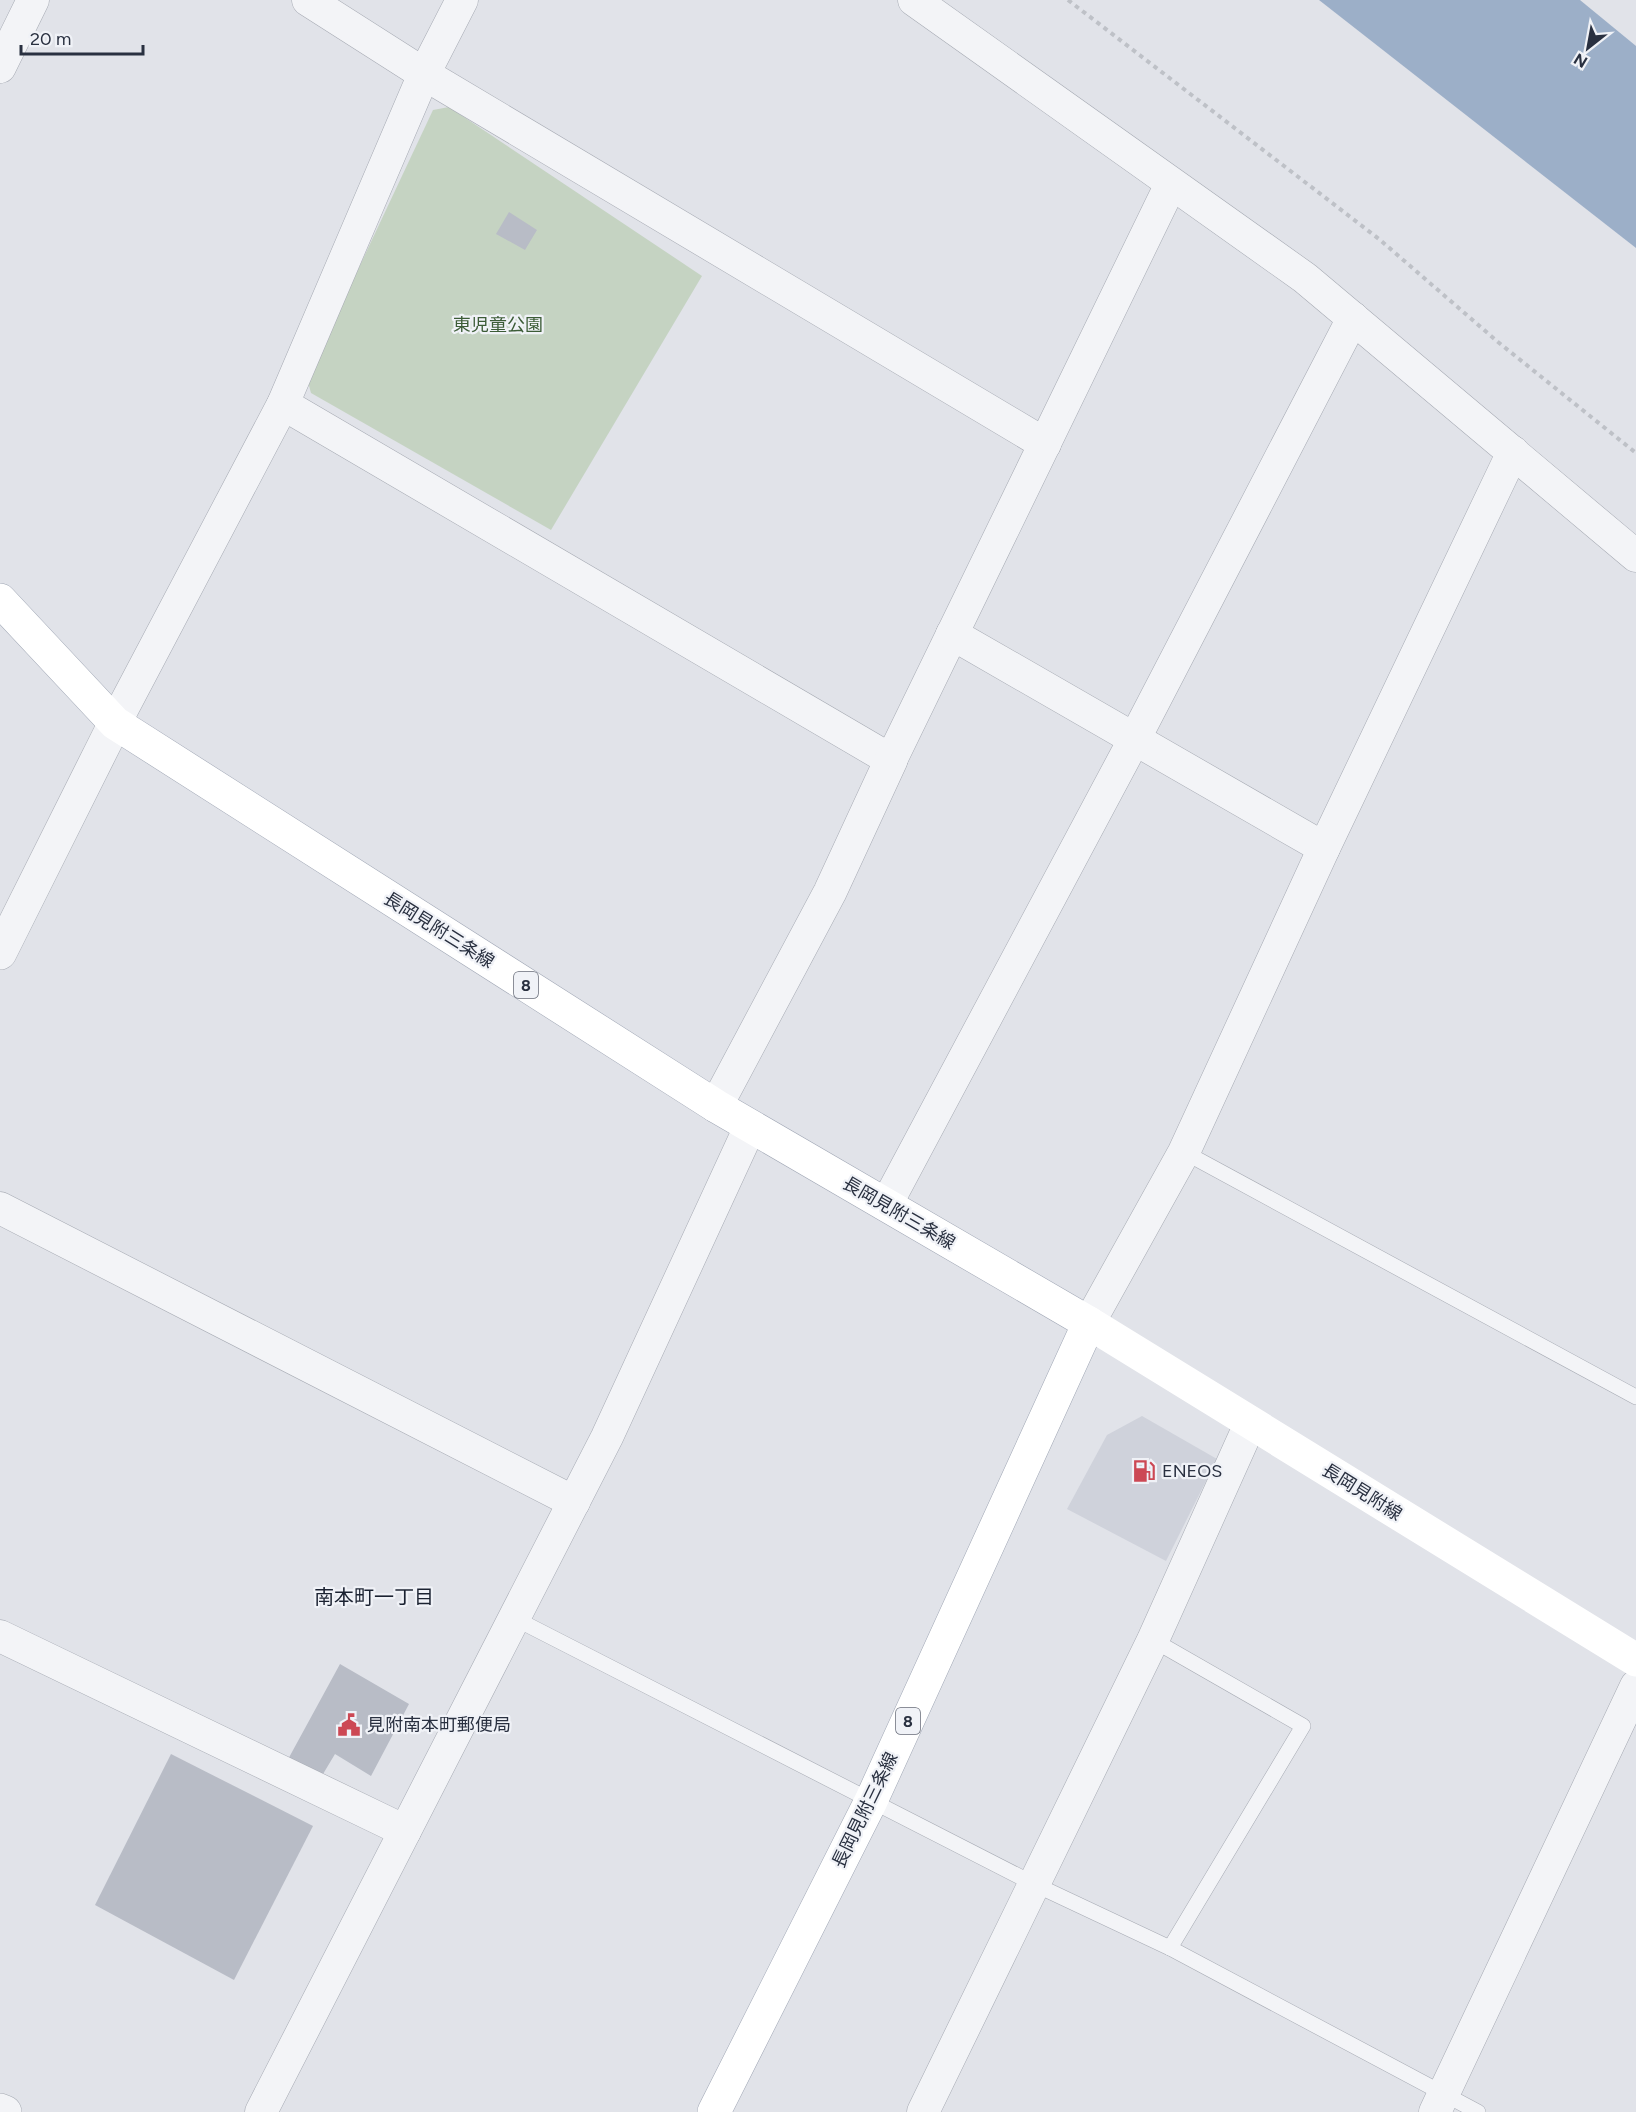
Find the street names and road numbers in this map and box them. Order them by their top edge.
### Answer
street label: 長岡見附三条線 [380,887,498,973]
road number: 8 [514,972,538,998]
street label: 長岡見附三条線 [839,1172,959,1254]
street label: 長岡見附線 [1318,1459,1406,1525]
road number: 8 [896,1708,920,1734]
street label: 長岡見附三条線 [827,1749,903,1871]

